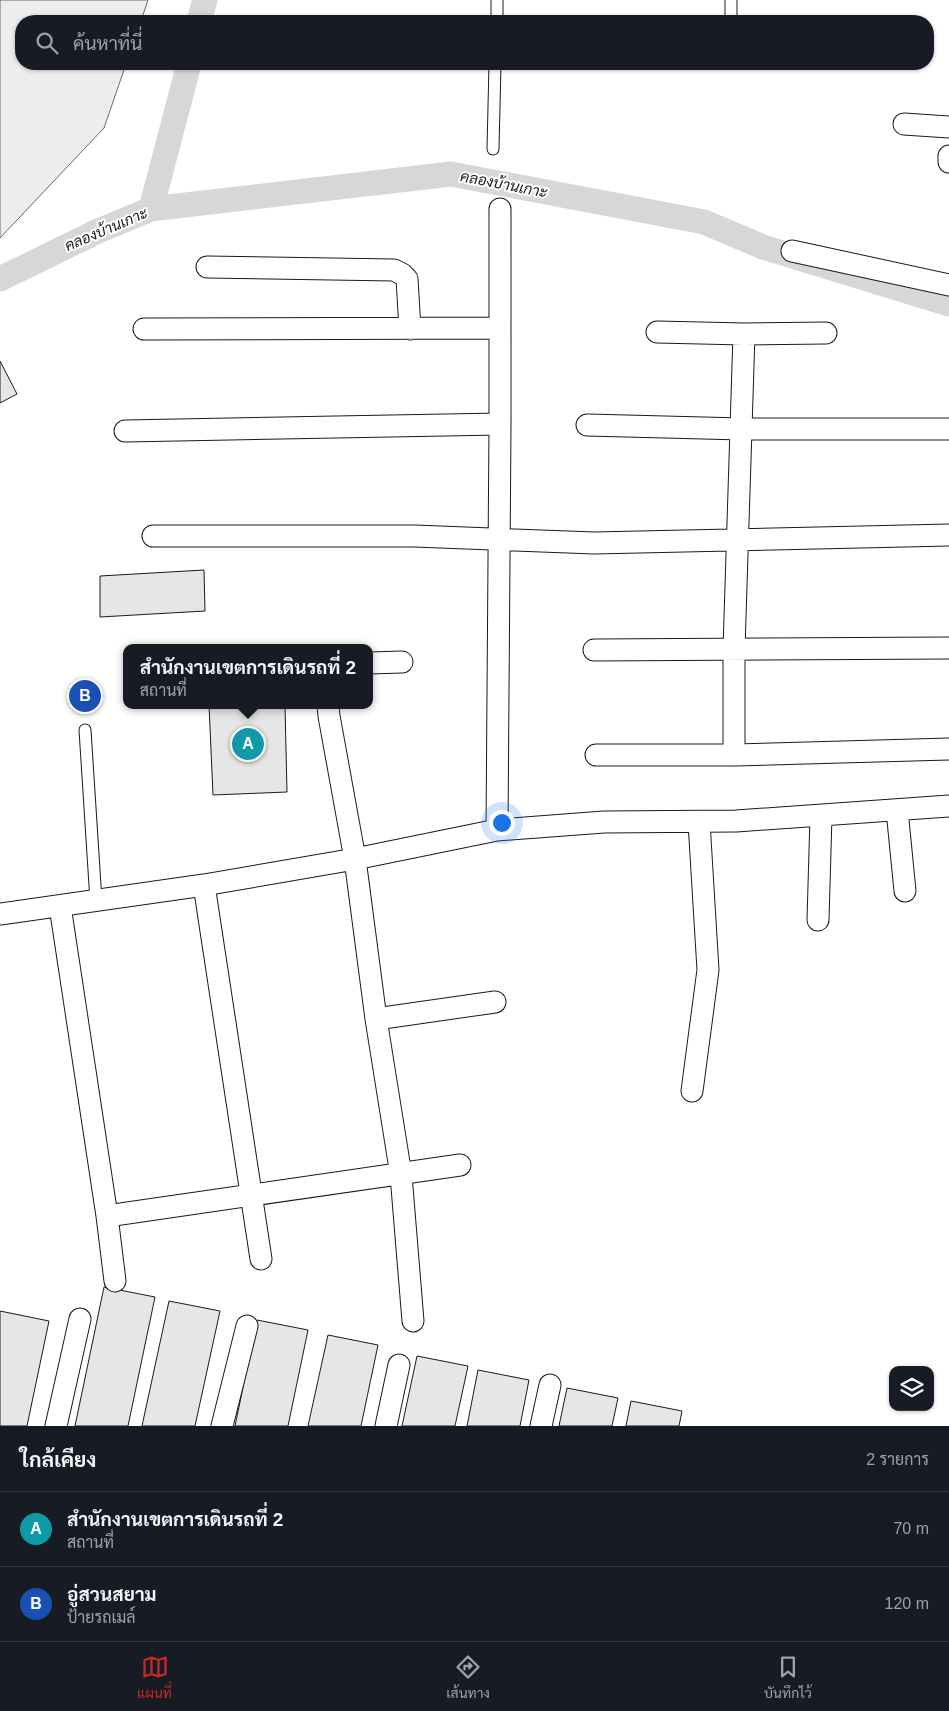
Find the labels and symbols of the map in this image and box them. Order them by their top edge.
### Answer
water label: คลองบ้านเกาะ [459,166,549,201]
water label: คลองบ้านเกาะ [62,203,150,254]
pin: B [69,677,101,715]
pin: A [232,725,264,763]
your location [489,810,515,836]

